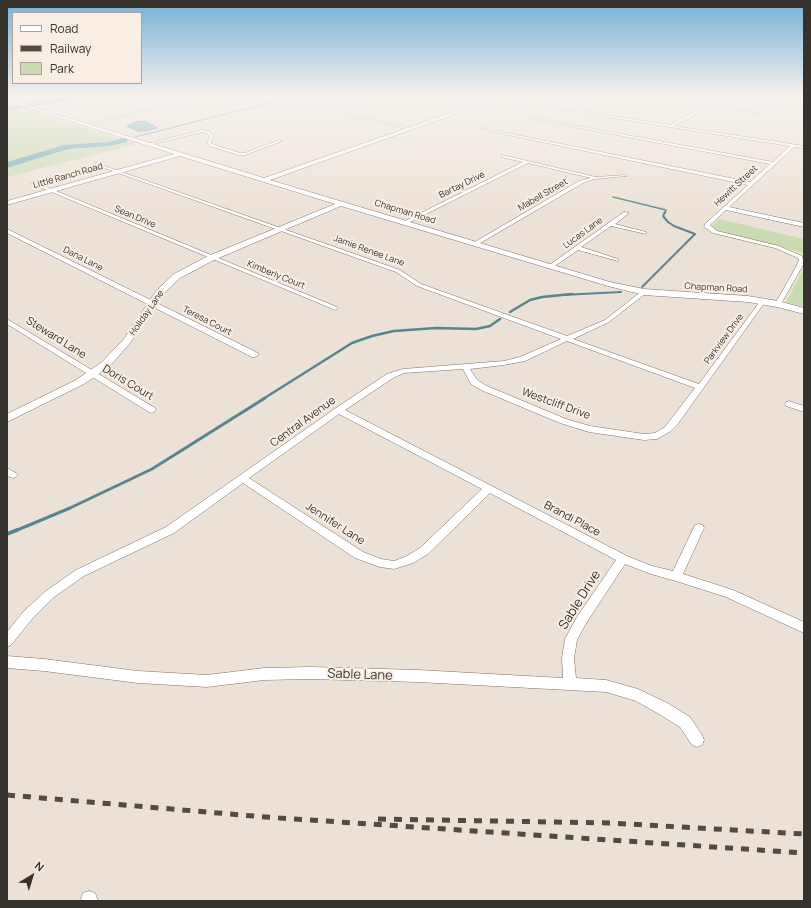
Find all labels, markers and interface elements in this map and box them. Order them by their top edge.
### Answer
legend [12,12,142,84]
text: Road [50,20,78,37]
text: Railway [50,40,91,57]
text: Park [50,60,74,77]
street label: Little Ranch Road [32,161,104,191]
street label: Hewitt Street [712,163,760,209]
street label: Bartay Drive [437,169,487,201]
street label: Mabell Street [516,176,570,214]
street label: Chapman Road [373,198,437,226]
street label: Sean Drive [113,203,157,231]
street label: Lucas Lane [561,215,605,251]
street label: Jamie Renee Lane [332,233,406,269]
street label: Dana Lane [61,244,105,274]
street label: Kimberly Court [245,258,307,292]
street label: Chapman Road [684,281,748,295]
street label: Holiday Lane [128,288,166,338]
street label: Teresa Court [181,304,233,338]
street label: Parkview Drive [702,312,746,366]
street label: Steward Lane [23,314,89,362]
street label: Doris Court [100,362,156,404]
street label: Westcliff Drive [520,385,592,423]
street label: Central Avenue [268,394,338,450]
street label: Brandi Place [542,499,602,539]
street label: Jennifer Lane [303,500,367,548]
street label: Sable Drive [556,568,604,632]
street label: Sable Lane [327,666,393,684]
north arrow [12,856,52,896]
text: N [32,858,47,874]

